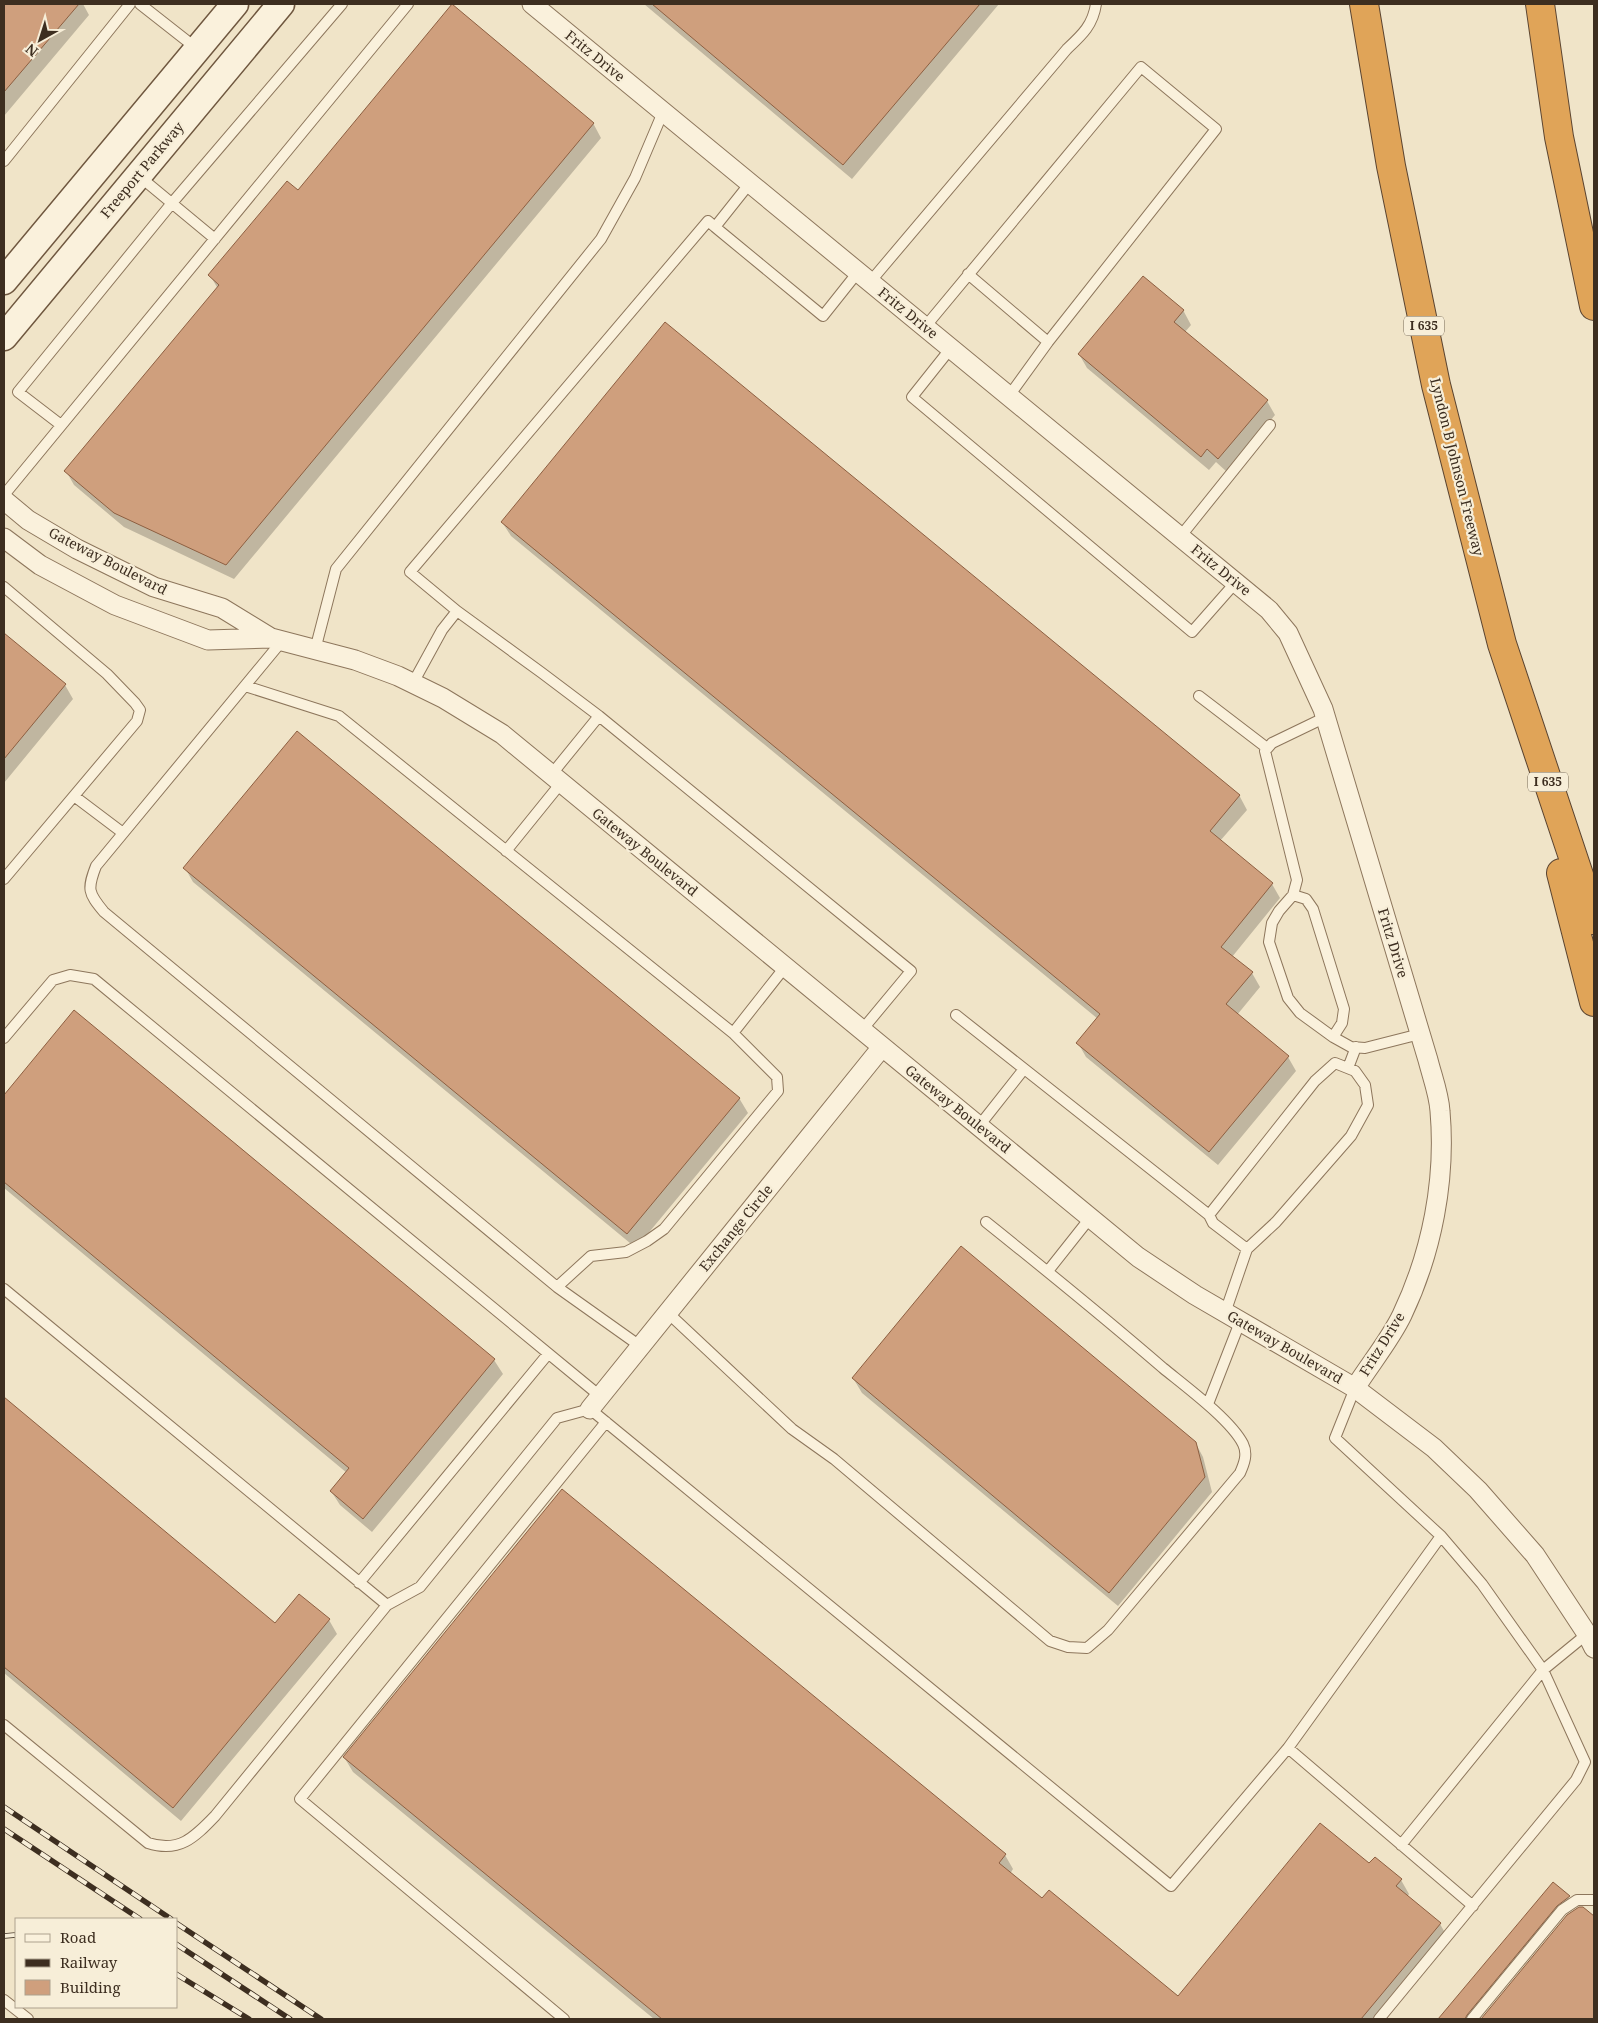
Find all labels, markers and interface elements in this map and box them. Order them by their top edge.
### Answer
north arrow [15,15,65,65]
street label: Fritz Drive [561,26,629,86]
text: N [21,40,42,61]
street label: Freeport Parkway [96,117,188,222]
street label: Fritz Drive [874,283,942,343]
road number: I 635 [1404,316,1444,336]
street label: Lyndon B Johnson Freeway [1426,376,1489,558]
street label: Gateway Boulevard [46,522,171,599]
street label: Fritz Drive [1187,540,1255,600]
road number: I 635 [1528,772,1568,792]
street label: Gateway Boulevard [589,803,702,900]
street label: Fritz Drive [1374,906,1413,980]
street label: Gateway Boulevard [902,1060,1015,1157]
street label: Exchange Circle [695,1180,777,1275]
street label: Gateway Boulevard [1224,1306,1347,1388]
street label: Fritz Drive [1354,1308,1409,1379]
legend [15,1918,178,2008]
text: Road [60,1927,96,1947]
text: Railway [60,1952,118,1972]
text: Building [60,1977,121,1997]

